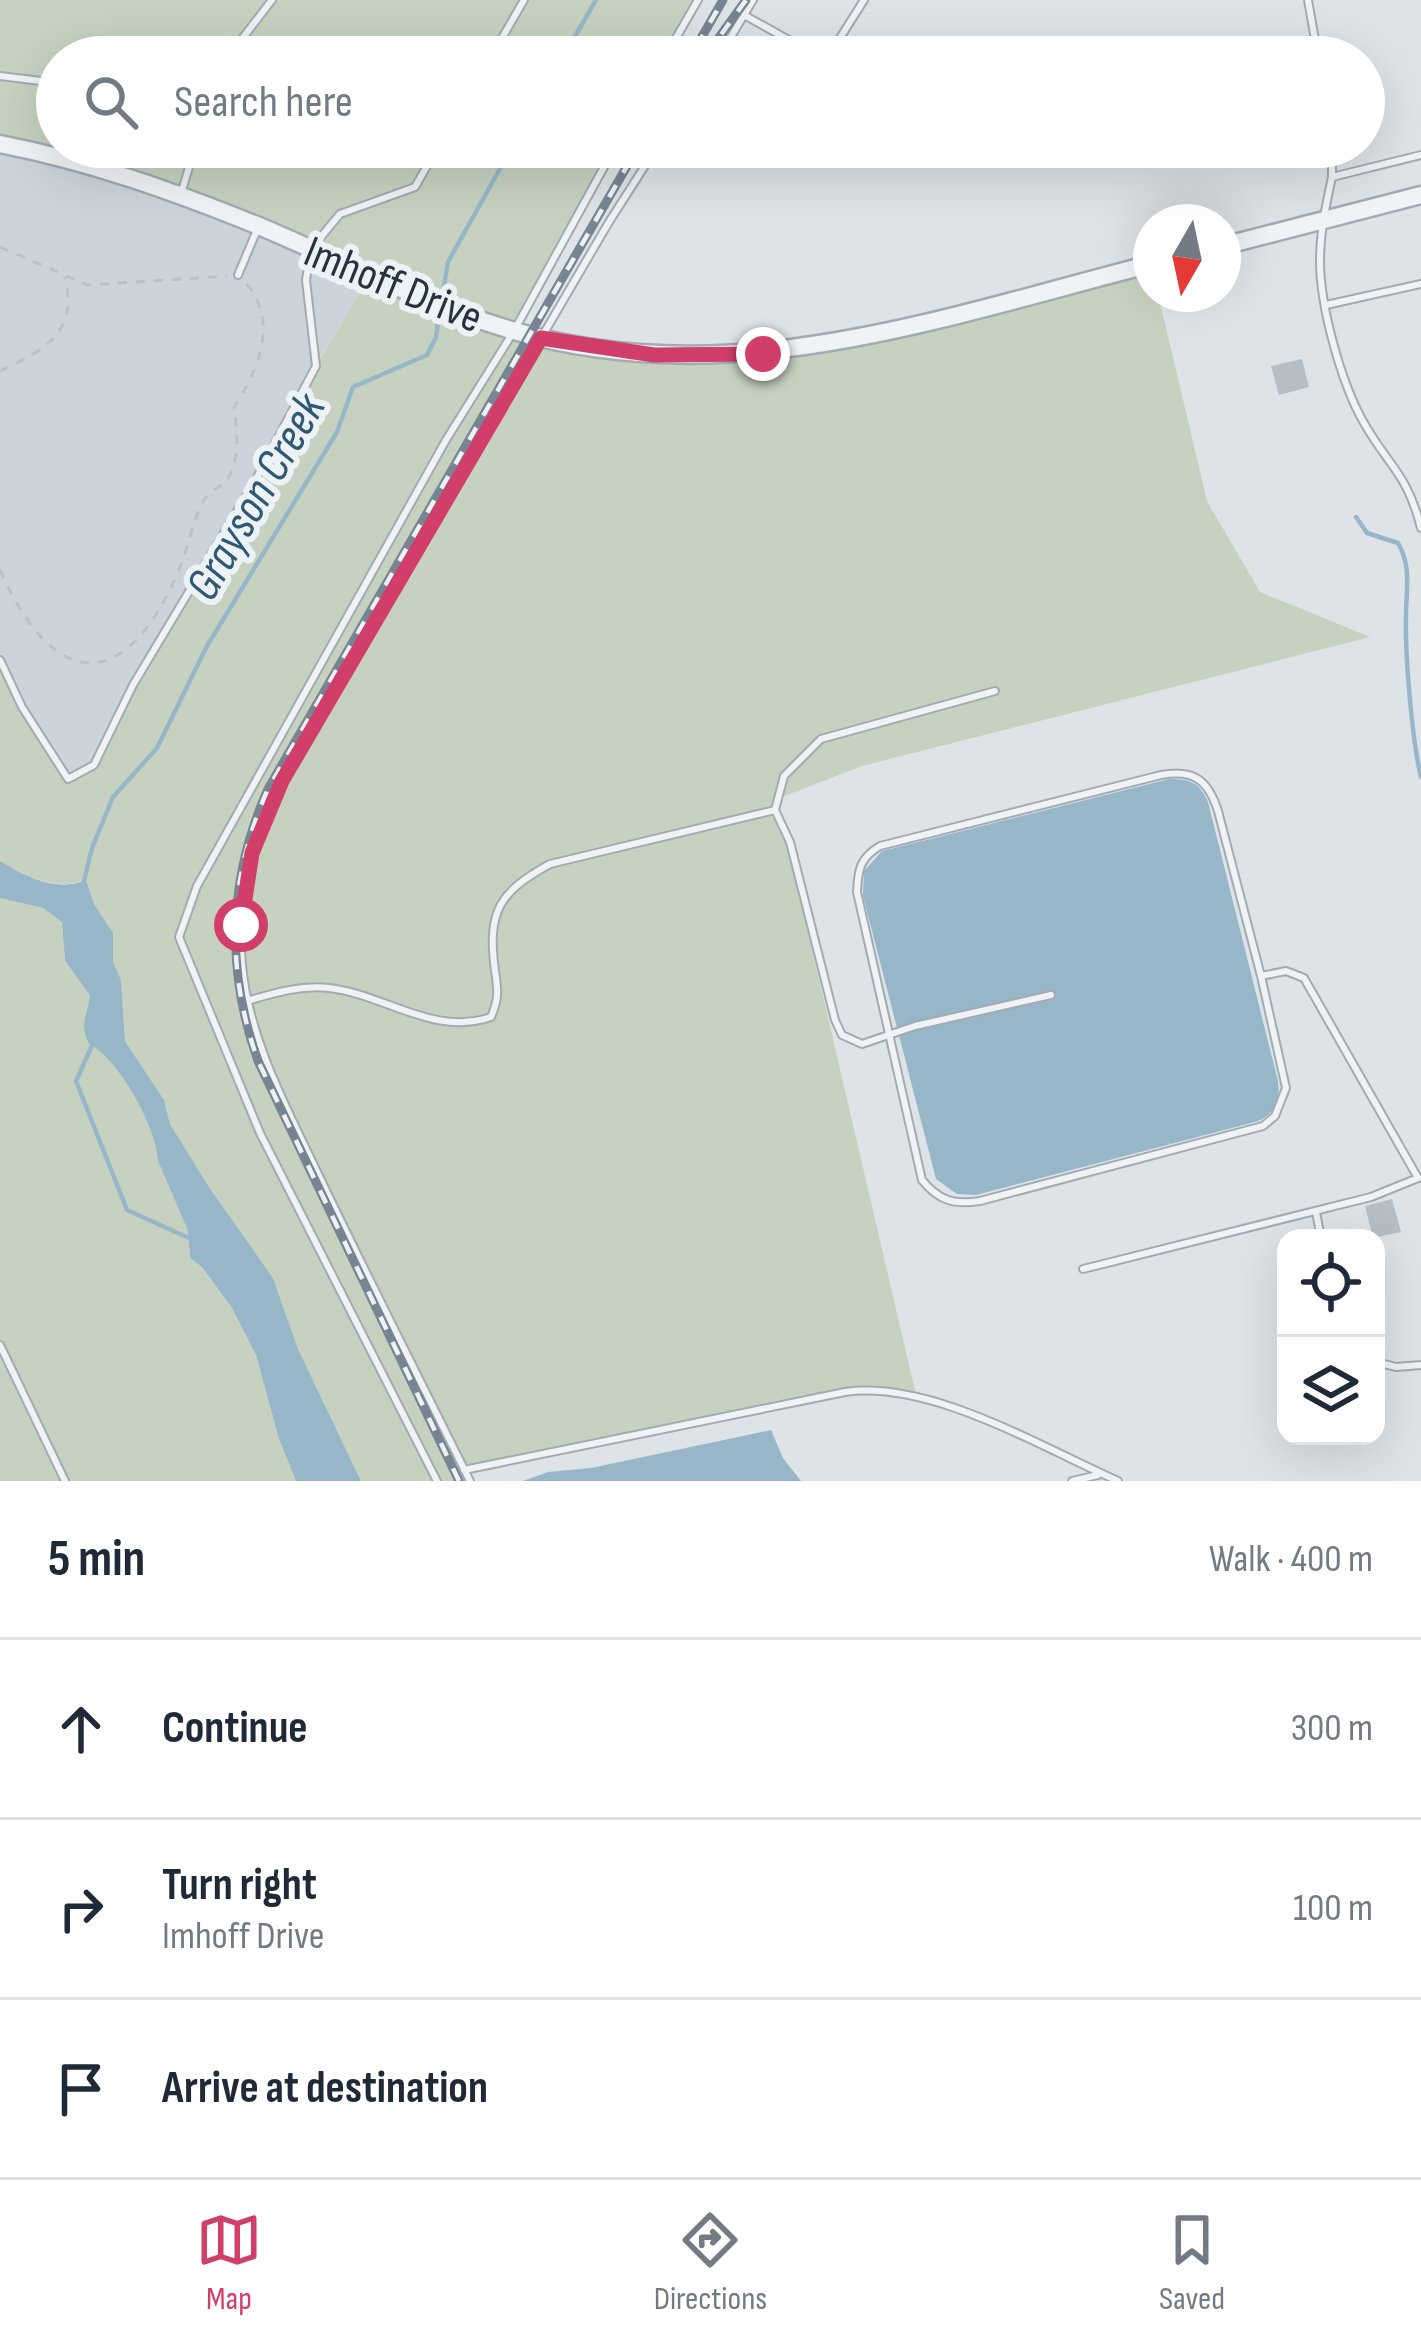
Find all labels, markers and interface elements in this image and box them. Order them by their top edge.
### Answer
search box [36,36,1385,168]
icon: search [78,69,144,135]
text: Search here [174,75,353,130]
north arrow [1133,204,1241,312]
street label: Imhoff Drive [296,225,490,346]
route end [736,327,790,381]
water label: Grayson Creek [174,382,339,611]
route start [214,898,268,952]
map controls [1277,1229,1385,1445]
button: locate [1277,1229,1385,1337]
button: layers [1277,1337,1385,1445]
text: 5 min [48,1529,145,1590]
text: Walk · 400 m [1209,1536,1373,1583]
icon: ahead [48,1696,114,1762]
text: Continue [162,1701,308,1756]
text: 300 m [1291,1705,1373,1752]
text: Turn right [162,1858,317,1913]
icon: right [48,1876,114,1942]
text: 100 m [1293,1885,1373,1932]
text: Imhoff Drive [162,1913,324,1960]
icon: arrive [48,2056,114,2122]
text: Arrive at destination [162,2061,488,2116]
tab: Map [196,2207,262,2319]
tab: Directions [654,2207,767,2319]
tab: Saved [1159,2207,1225,2319]

